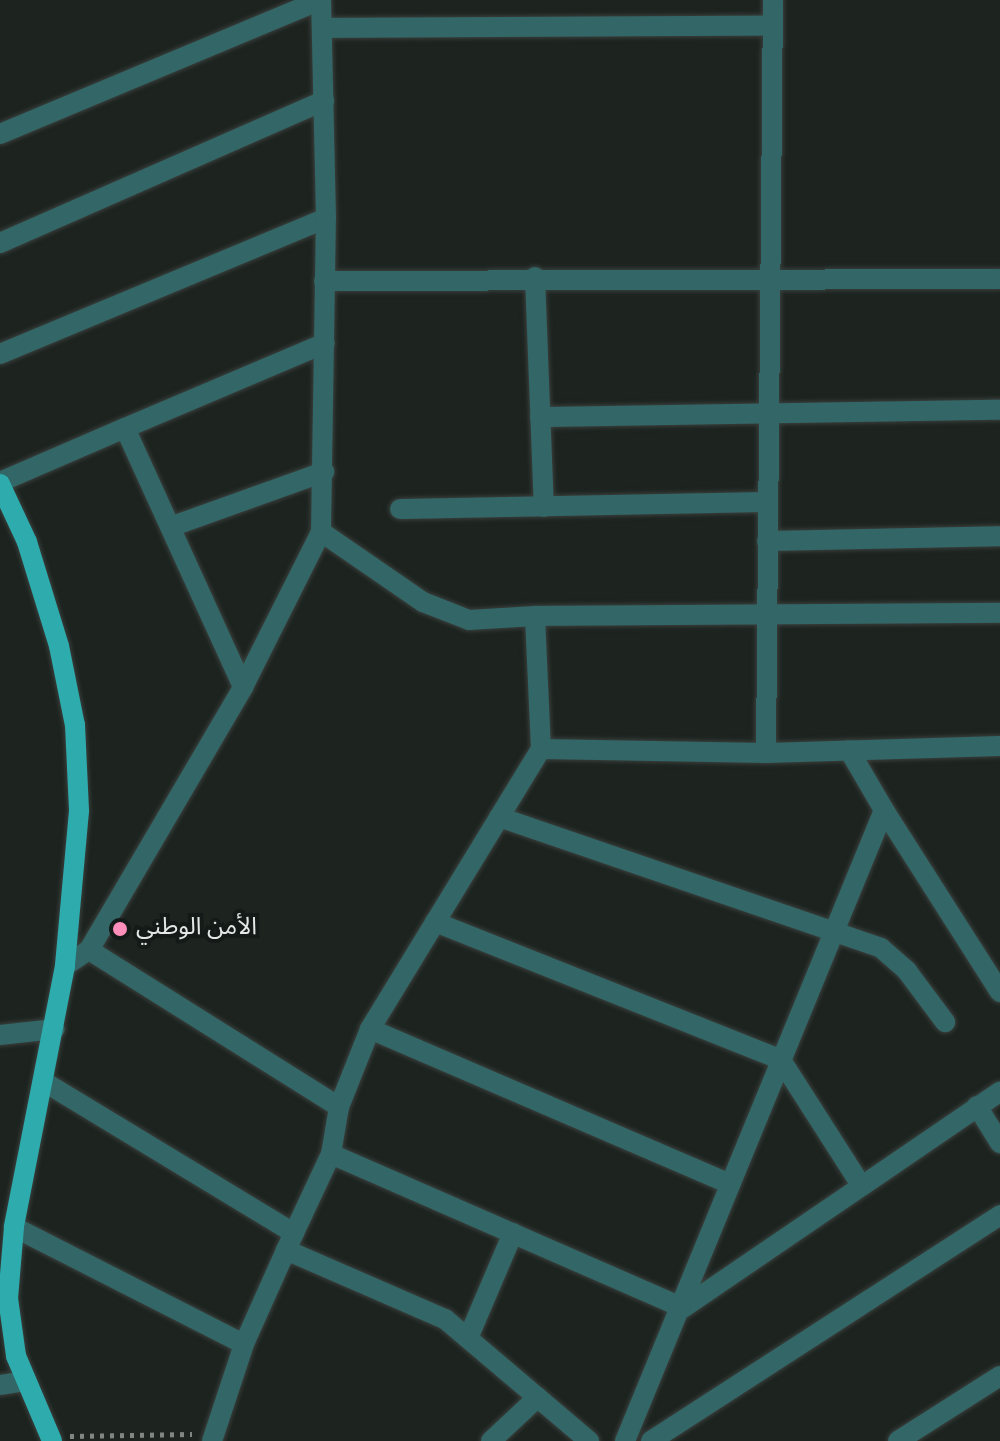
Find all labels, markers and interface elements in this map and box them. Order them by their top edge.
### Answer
place label: الأمن الوطني [136,915,257,943]
marker: الأمن الوطني [111,920,129,938]

